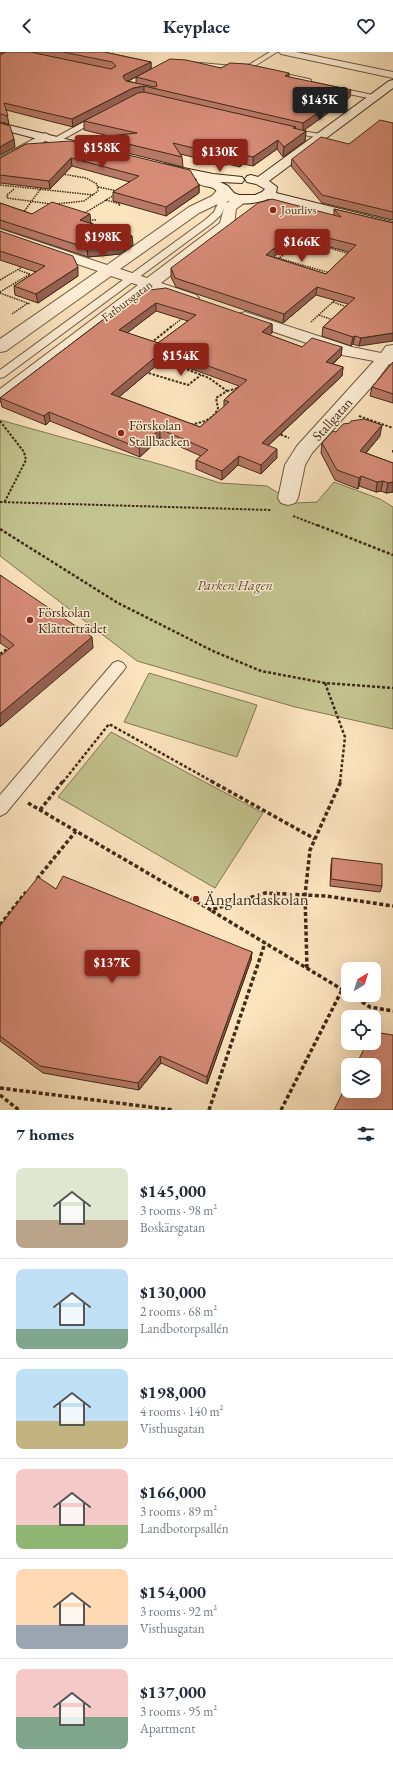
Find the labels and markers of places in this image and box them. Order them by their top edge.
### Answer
pin: $145K [292,87,348,121]
pin: $158K [74,135,130,169]
pin: $130K [192,139,248,173]
place label: Jourlivs [280,202,316,218]
marker: Jourlivs [268,205,278,215]
pin: $198K [75,224,131,258]
pin: $166K [274,229,330,263]
pin: $154K [153,343,209,377]
place label: Förskolan Stallbacken [129,416,190,450]
marker: Förskolan Stallbacken [116,428,126,438]
place label: Förskolan Klätterträdet [38,603,108,637]
marker: Förskolan Klätterträdet [25,615,35,625]
place label: Änglandaskolan [203,888,309,910]
marker: Änglandaskolan [191,894,201,904]
pin: $137K [84,950,140,984]

